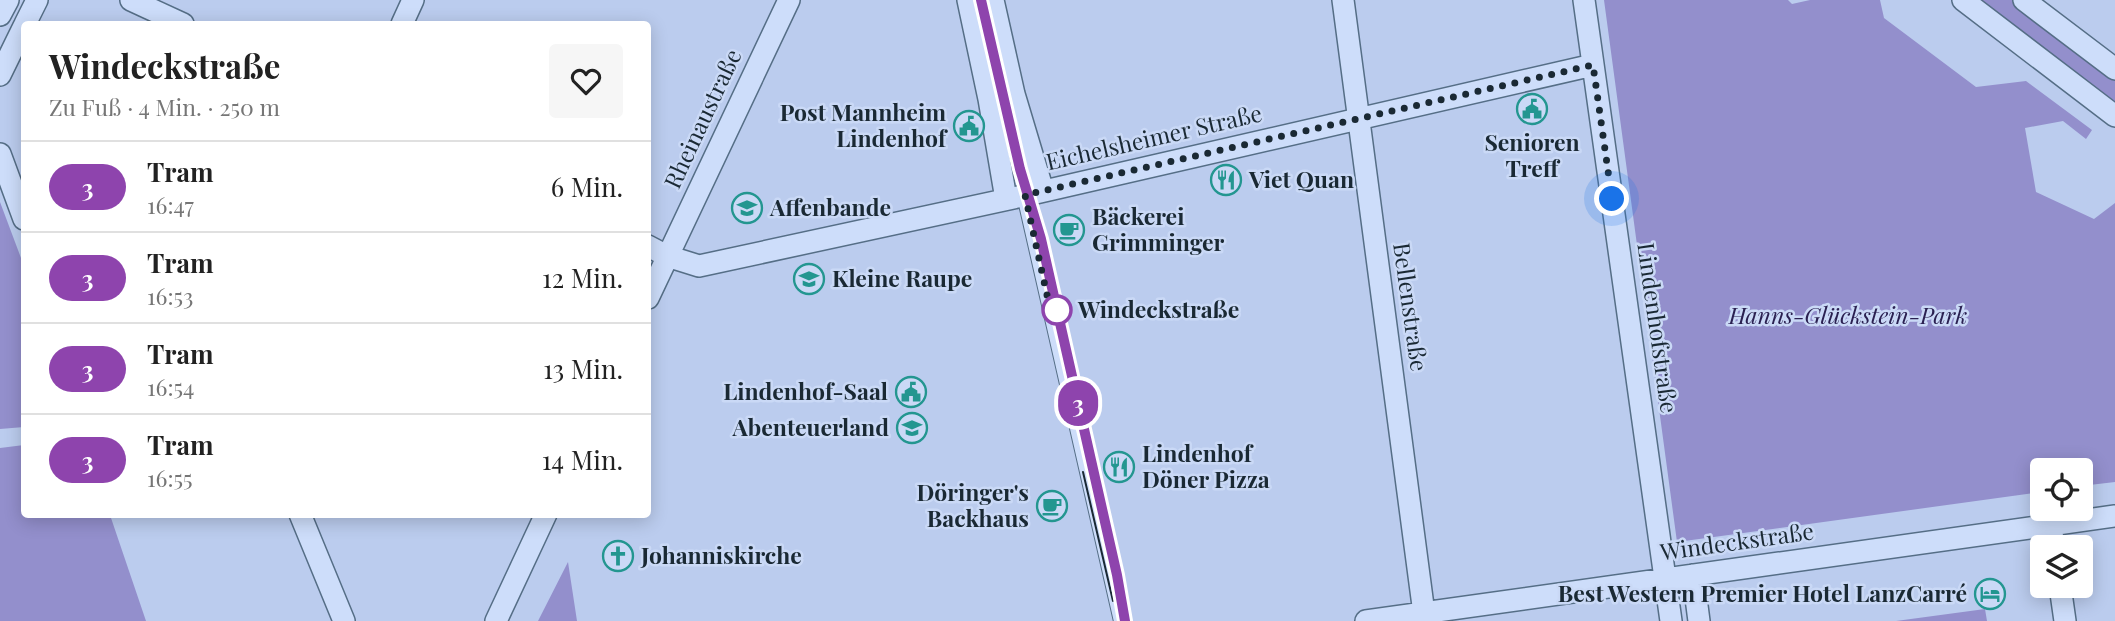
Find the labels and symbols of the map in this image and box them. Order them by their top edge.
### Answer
street label: Rheinaustraße [656,44,748,193]
public building icon: Senioren Treff [1515,92,1549,126]
place label: Post Mannheim Lindenhof [780,96,948,153]
street label: Eichelsheimer Straße [1043,97,1265,176]
public building icon: Post Mannheim Lindenhof [952,109,986,143]
place label: Senioren Treff [1484,126,1580,183]
restaurant icon: Viet Quan [1209,163,1243,197]
place label: Viet Quan [1248,163,1354,194]
your location [1594,181,1629,216]
school or university icon: Affenbande [730,191,764,225]
place label: Affenbande [769,191,891,222]
place label: Bäckerei Grimminger [1092,200,1225,257]
cafe icon: Bäckerei Grimminger [1052,213,1086,247]
street label: Bellenstraße [1387,241,1436,373]
street label: Lindenhofstraße [1631,241,1686,415]
school or university icon: Kleine Raupe [792,262,826,296]
place label: Kleine Raupe [832,262,972,293]
place label: Windeckstraße [1077,293,1239,324]
marker: Windeckstraße [1042,295,1072,325]
park label: Hanns-Glückstein-Park [1728,299,1967,330]
place label: Lindenhof-Saal [723,375,888,406]
public building icon: Lindenhof-Saal [894,375,928,409]
line badge: 3 [1055,380,1101,426]
place label: Abenteuerland [732,411,889,442]
school or university icon: Abenteuerland [895,411,929,445]
place label: Lindenhof Döner Pizza [1142,437,1270,494]
restaurant icon: Lindenhof Döner Pizza [1102,450,1136,484]
place label: Döringer's Backhaus [916,476,1029,533]
cafe icon: Döringer's Backhaus [1035,489,1069,523]
street label: Windeckstraße [1657,514,1816,567]
church icon: Johanniskirche [601,539,635,573]
place label: Johanniskirche [640,539,802,570]
place label: Best Western Premier Hotel LanzCarré [1558,577,1967,608]
hotel icon: Best Western Premier Hotel LanzCarré [1973,577,2007,611]

